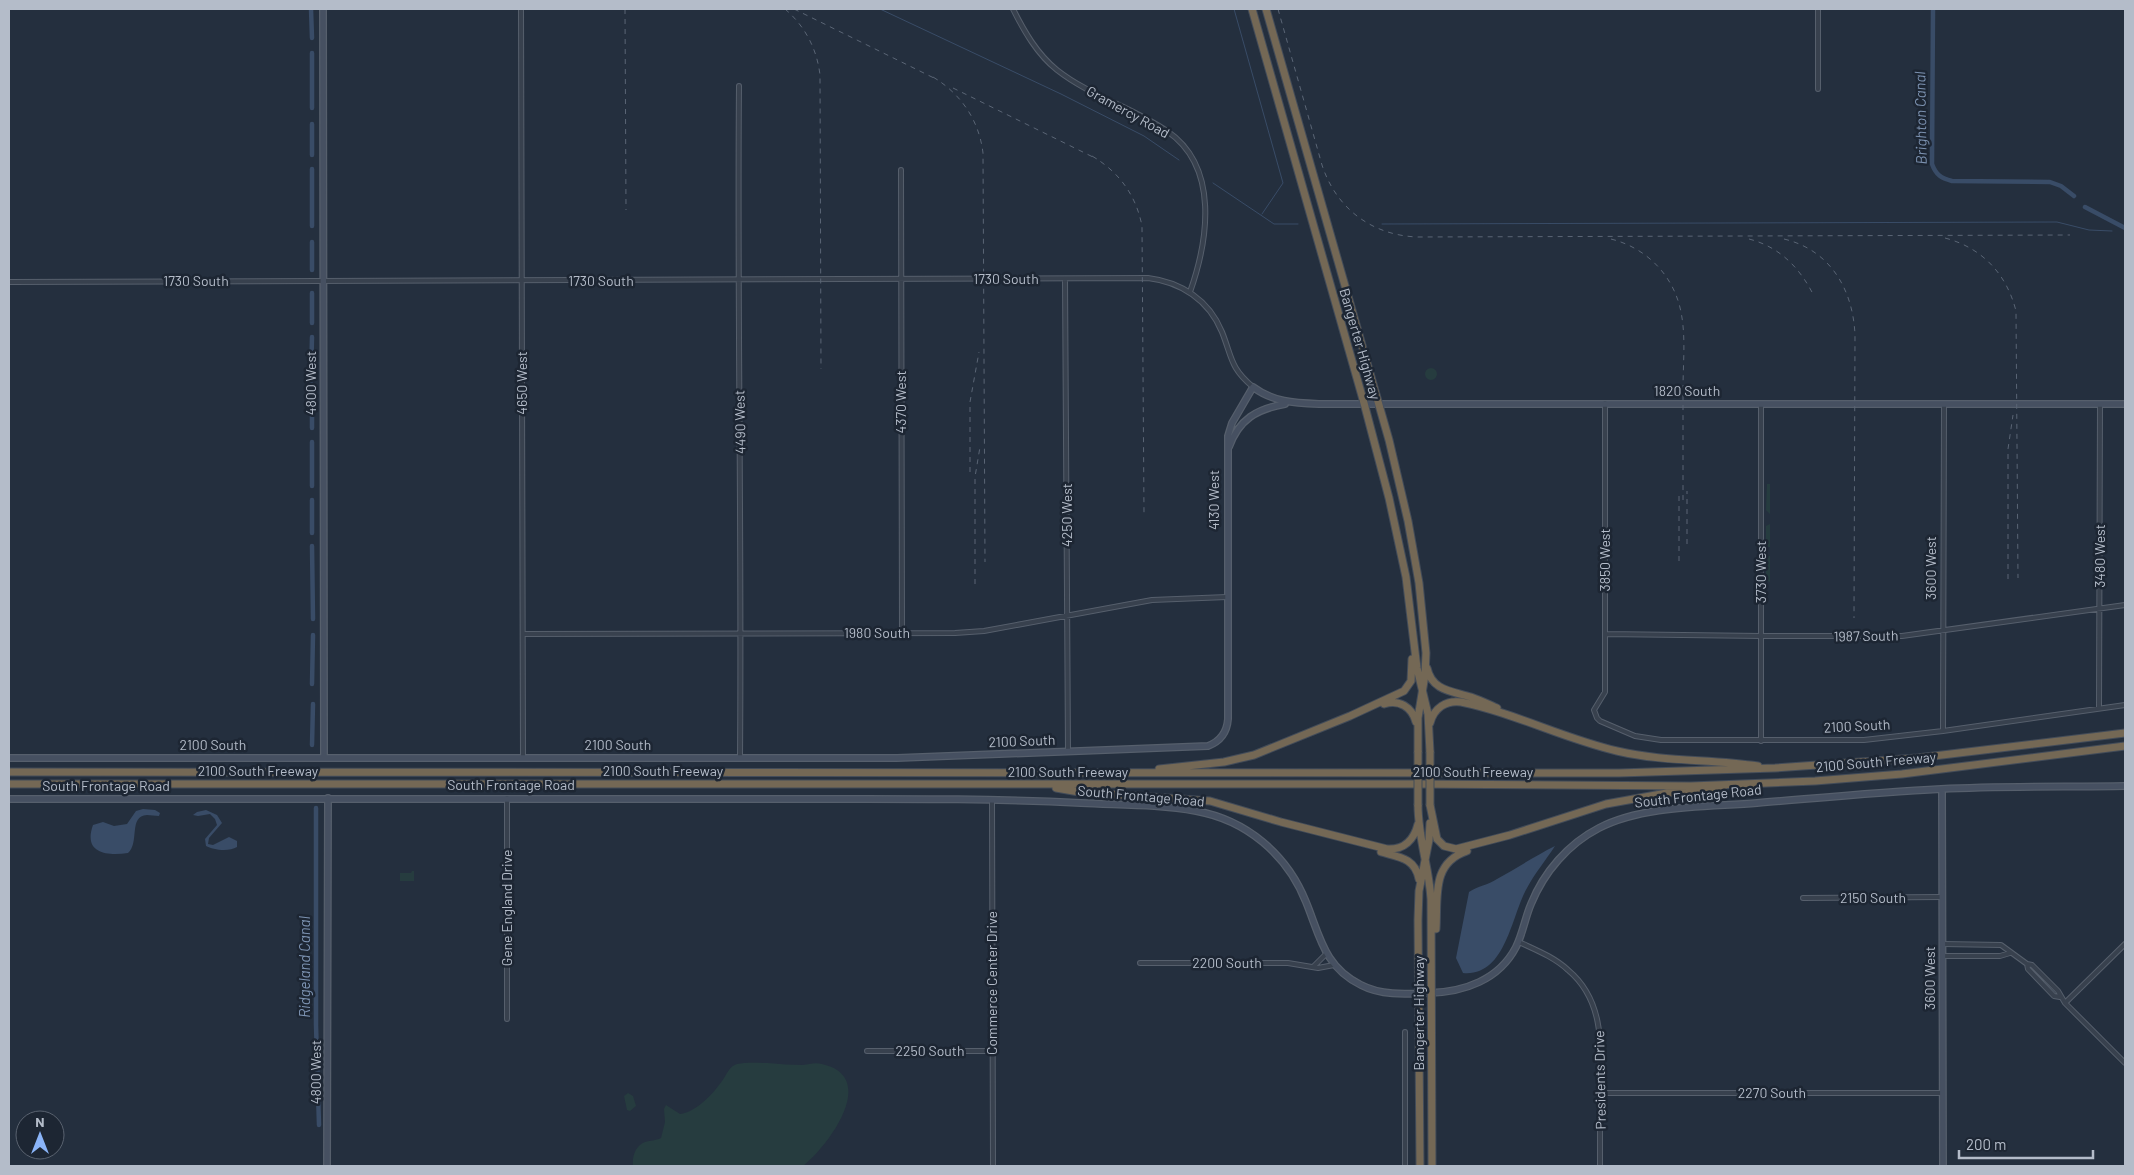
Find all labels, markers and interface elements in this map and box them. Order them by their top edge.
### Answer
water label: Brighton Canal [1910,71,1930,165]
street label: Gramercy Road [1084,82,1173,141]
street label: 1730 South [973,270,1039,287]
street label: 1730 South [163,272,229,289]
street label: 1730 South [568,272,634,289]
street label: Bangerter Highway [1336,286,1385,402]
street label: 4800 West [302,351,319,415]
street label: 4650 West [513,351,530,415]
street label: 4370 West [892,370,909,434]
street label: 1820 South [1654,382,1720,399]
street label: 4490 West [730,390,749,454]
street label: 4130 West [1205,470,1222,530]
street label: 4250 West [1058,483,1075,547]
street label: 3480 West [2091,524,2108,588]
street label: 3850 West [1596,528,1613,592]
street label: 3600 West [1922,536,1939,600]
street label: 3730 West [1752,541,1769,603]
street label: 1980 South [844,624,910,641]
street label: 1987 South [1833,626,1899,645]
street label: 2100 South [1823,715,1891,736]
street label: 2100 South [988,731,1056,750]
street label: 2100 South [180,736,246,753]
street label: 2100 South [585,736,651,753]
street label: 2100 South Freeway [1815,748,1937,775]
street label: 2100 South Freeway [198,762,319,779]
street label: 2100 South Freeway [603,762,724,779]
street label: 2100 South Freeway [1008,763,1129,780]
street label: 2100 South Freeway [1413,763,1534,780]
street label: South Frontage Road [447,776,575,793]
street label: South Frontage Road [42,777,170,794]
street label: South Frontage Road [1634,780,1762,811]
street label: South Frontage Road [1077,781,1205,810]
street label: Gene England Drive [498,850,515,966]
street label: 2150 South [1840,889,1906,906]
street label: Commerce Center Drive [983,911,1000,1055]
water label: Ridgeland Canal [295,915,313,1018]
street label: 3600 West [1921,946,1938,1010]
street label: 2200 South [1192,954,1262,971]
street label: Bangerter Highway [1410,955,1427,1070]
street label: Presidents Drive [1590,1030,1609,1130]
street label: 4800 West [307,1040,324,1104]
street label: 2250 South [896,1042,964,1059]
street label: 2270 South [1738,1084,1806,1101]
north arrow [15,1110,65,1160]
text: N [35,1113,45,1130]
scale bar [1959,1128,2093,1160]
text: 200 m [1966,1135,2006,1153]

